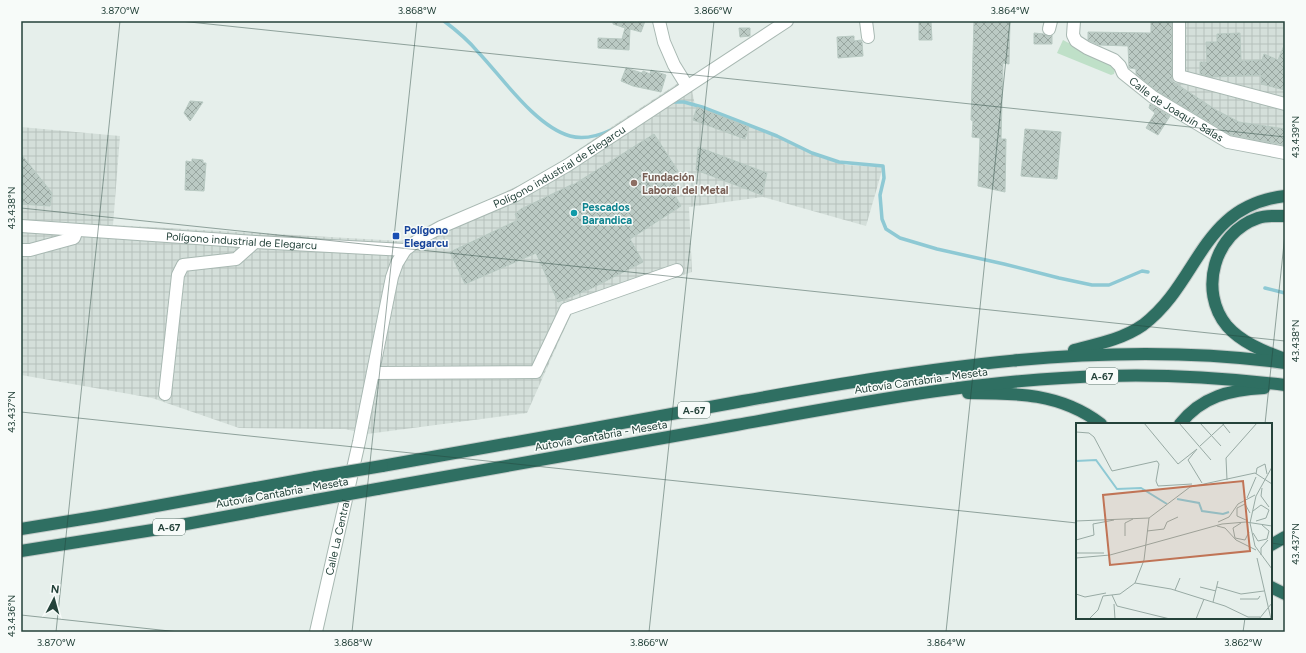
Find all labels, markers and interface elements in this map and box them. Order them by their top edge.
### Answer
text: 3.870°W [101,4,140,17]
text: 3.868°W [398,4,437,17]
text: 3.866°W [694,4,733,17]
text: 3.864°W [991,4,1030,17]
street label: Calle de Joaquín Salas [1127,74,1226,144]
text: 43.439°N [1289,116,1302,158]
street label: Polígono industrial de Elegarcu [491,123,628,211]
place label: Fundación Laboral del Metal [642,171,729,197]
marker: Fundación Laboral del Metal [629,178,639,188]
text: 43.438°N [5,187,18,229]
place label: Pescados Barandica [582,201,632,227]
marker: Pescados Barandica [569,208,579,218]
place label: Polígono Elegarcu [404,224,449,250]
street label: Polígono industrial de Elegarcu [165,229,317,252]
marker: Polígono Elegarcu [391,231,401,241]
text: 43.438°N [1289,320,1302,362]
street label: Autovía Cantabria - Meseta [853,365,989,397]
road number: A-67 [1086,368,1118,384]
text: 43.437°N [5,391,18,433]
road number: A-67 [678,402,710,418]
street label: Autovía Cantabria - Meseta [534,418,668,454]
inset map [1076,423,1272,619]
street label: Autovía Cantabria - Meseta [215,475,349,511]
street label: Calle La Central [323,498,352,576]
road number: A-67 [153,519,185,535]
text: 43.437°N [1289,523,1302,565]
north arrow [34,579,74,619]
text: N [50,583,60,596]
text: 43.436°N [5,595,18,637]
text: 3.870°W [37,636,76,649]
text: 3.868°W [334,636,373,649]
text: 3.866°W [630,636,669,649]
text: 3.864°W [927,636,966,649]
text: 3.862°W [1224,636,1262,649]

